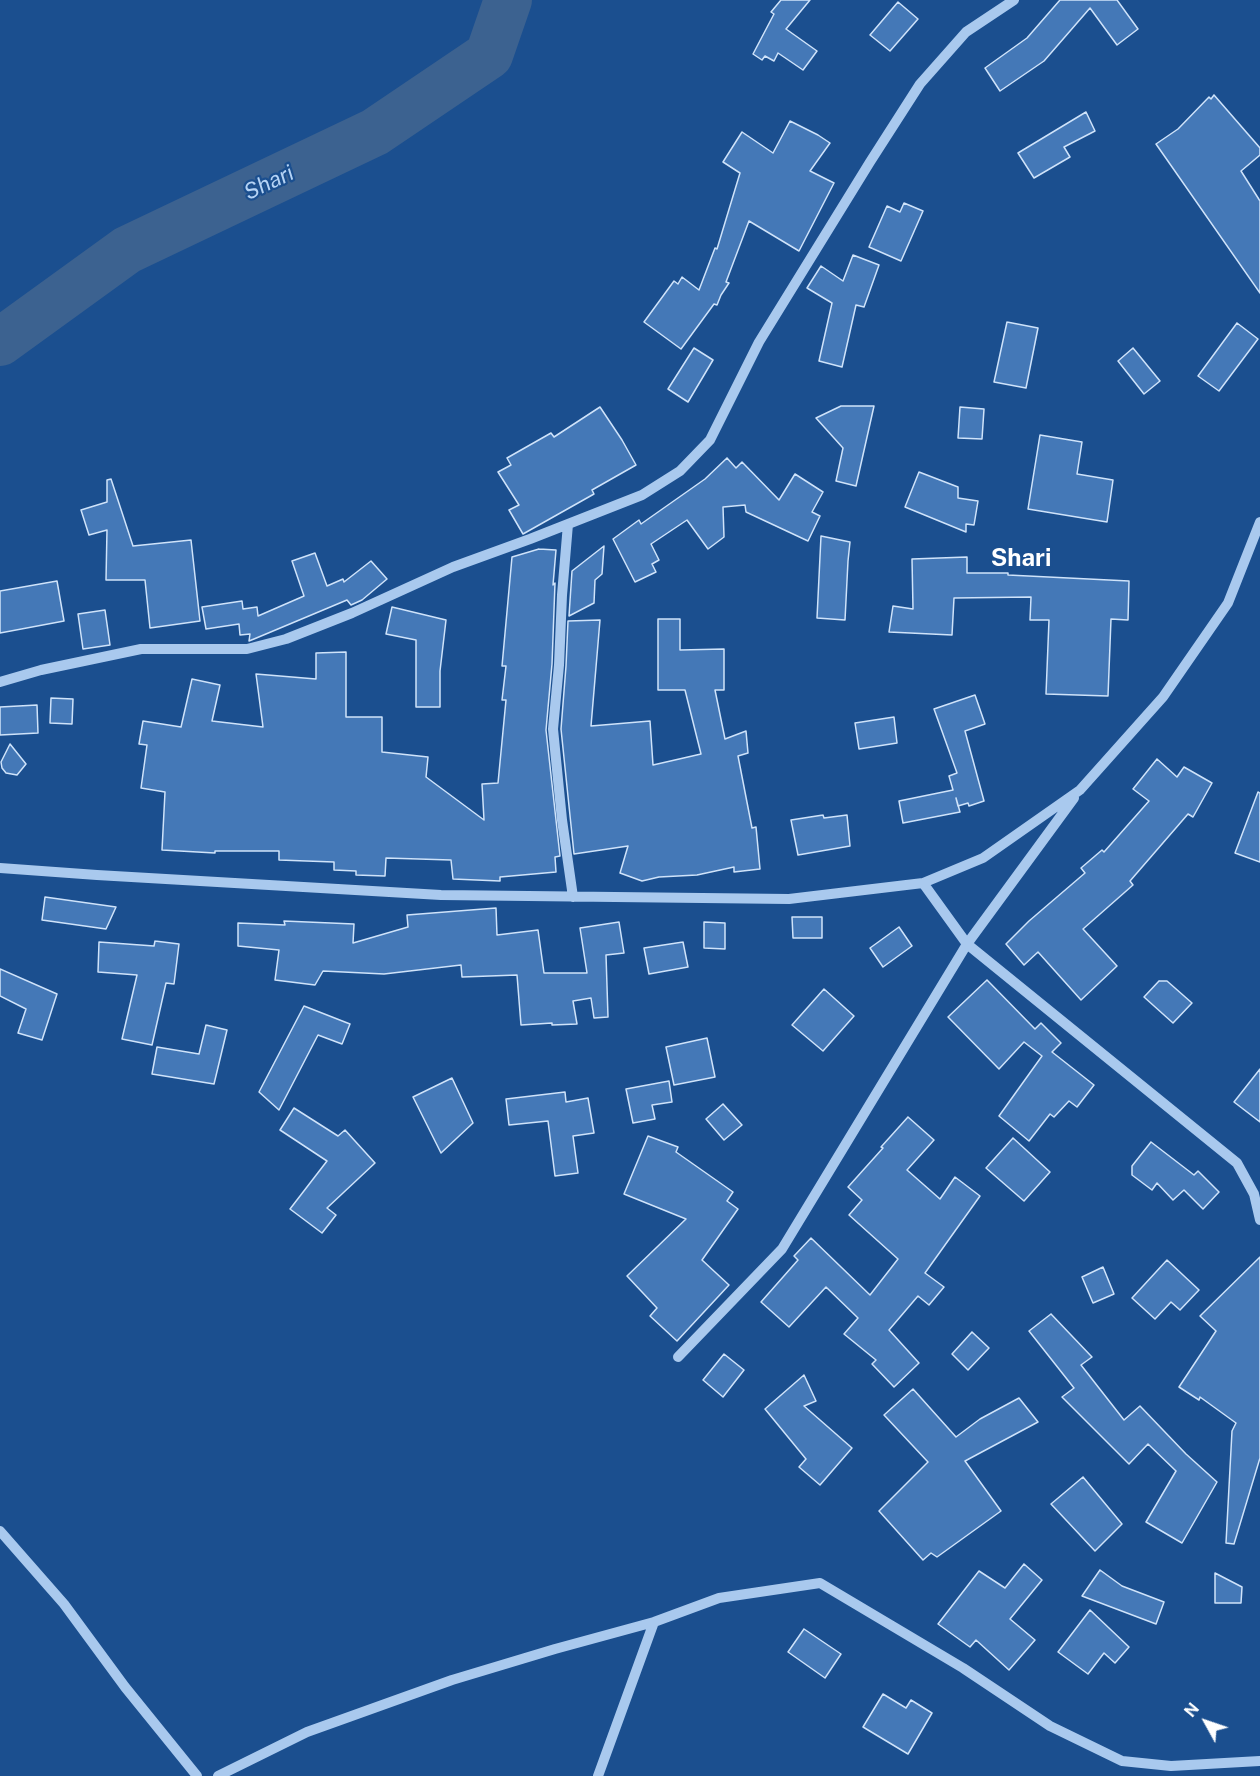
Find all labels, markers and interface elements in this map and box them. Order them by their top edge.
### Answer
water label: Shari [240,160,298,206]
district label: Shari [991,545,1051,573]
north arrow [1176,1692,1236,1752]
text: N [1181,1699,1203,1721]

